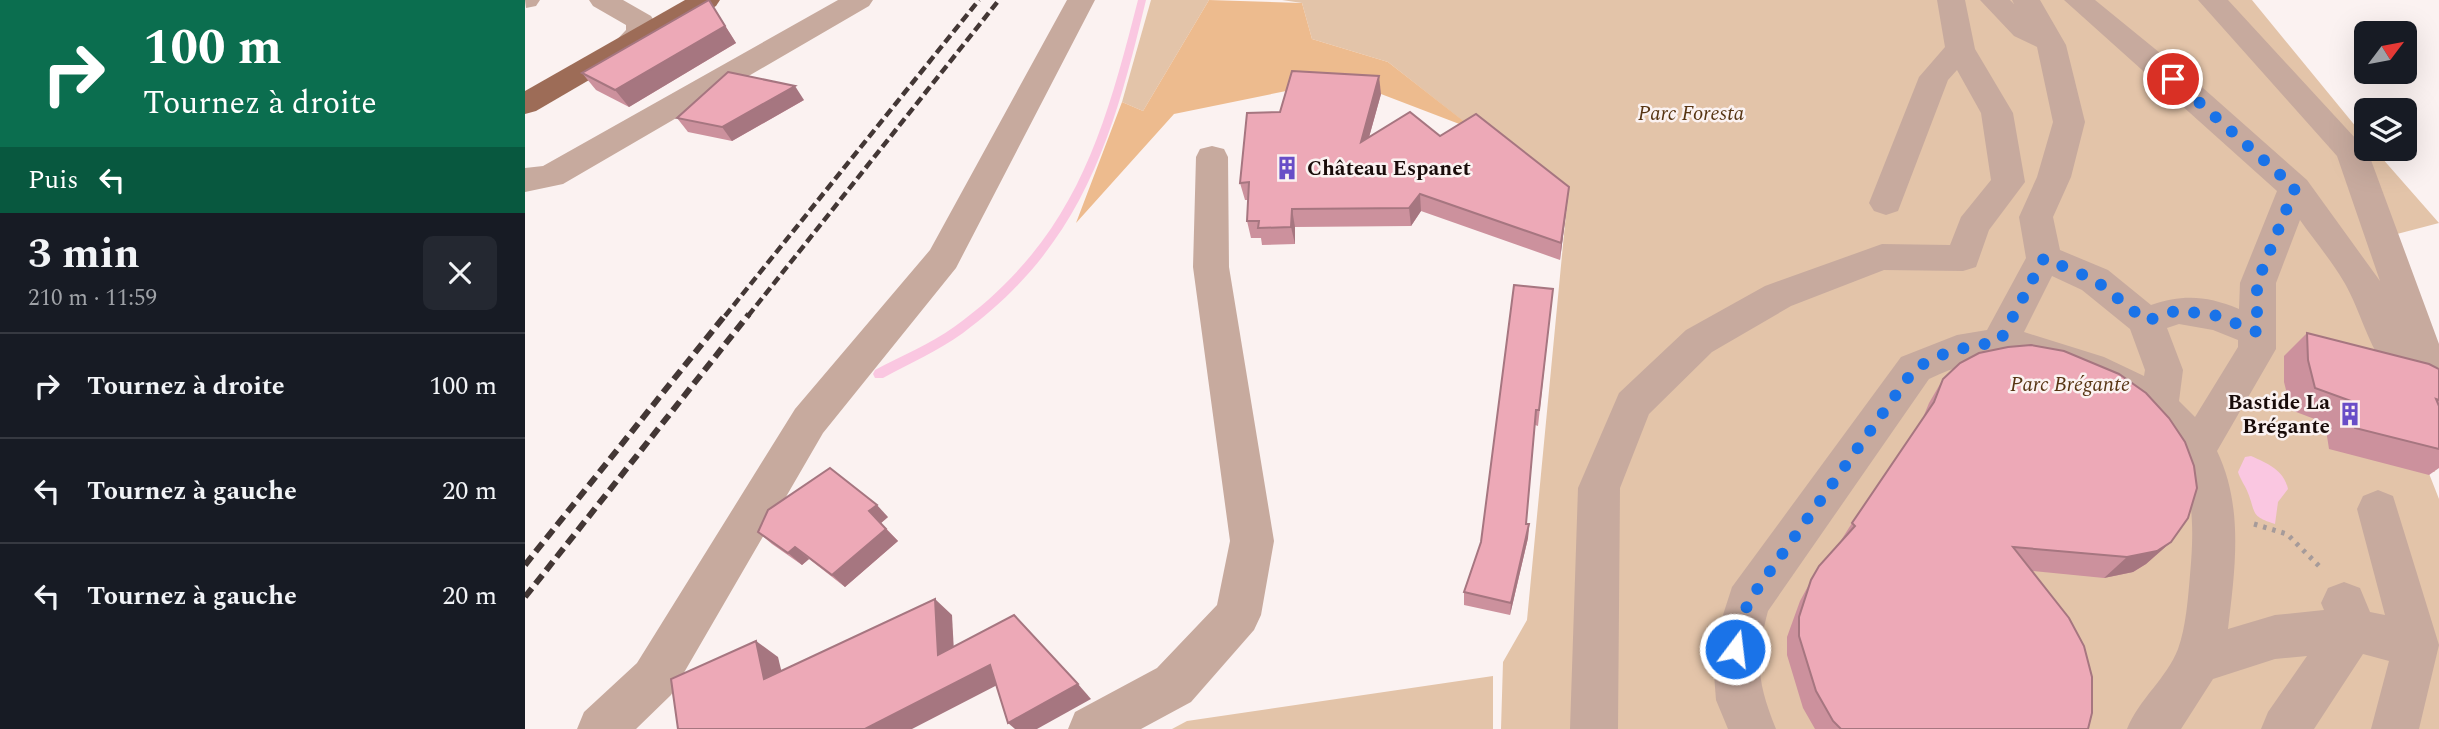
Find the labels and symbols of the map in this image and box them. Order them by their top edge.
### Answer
north arrow [2354,21,2417,84]
pin [2143,49,2203,109]
park label: Parc Foresta [1638,98,1744,130]
place label: Château Espanet [1307,153,1471,185]
building icon: Château Espanet [1273,154,1301,182]
park label: Parc Brégante [2010,369,2130,401]
place label: Bastide La Brégante [2228,387,2330,443]
building icon: Bastide La Brégante [2336,400,2364,428]
position arrow [1698,612,1772,686]

